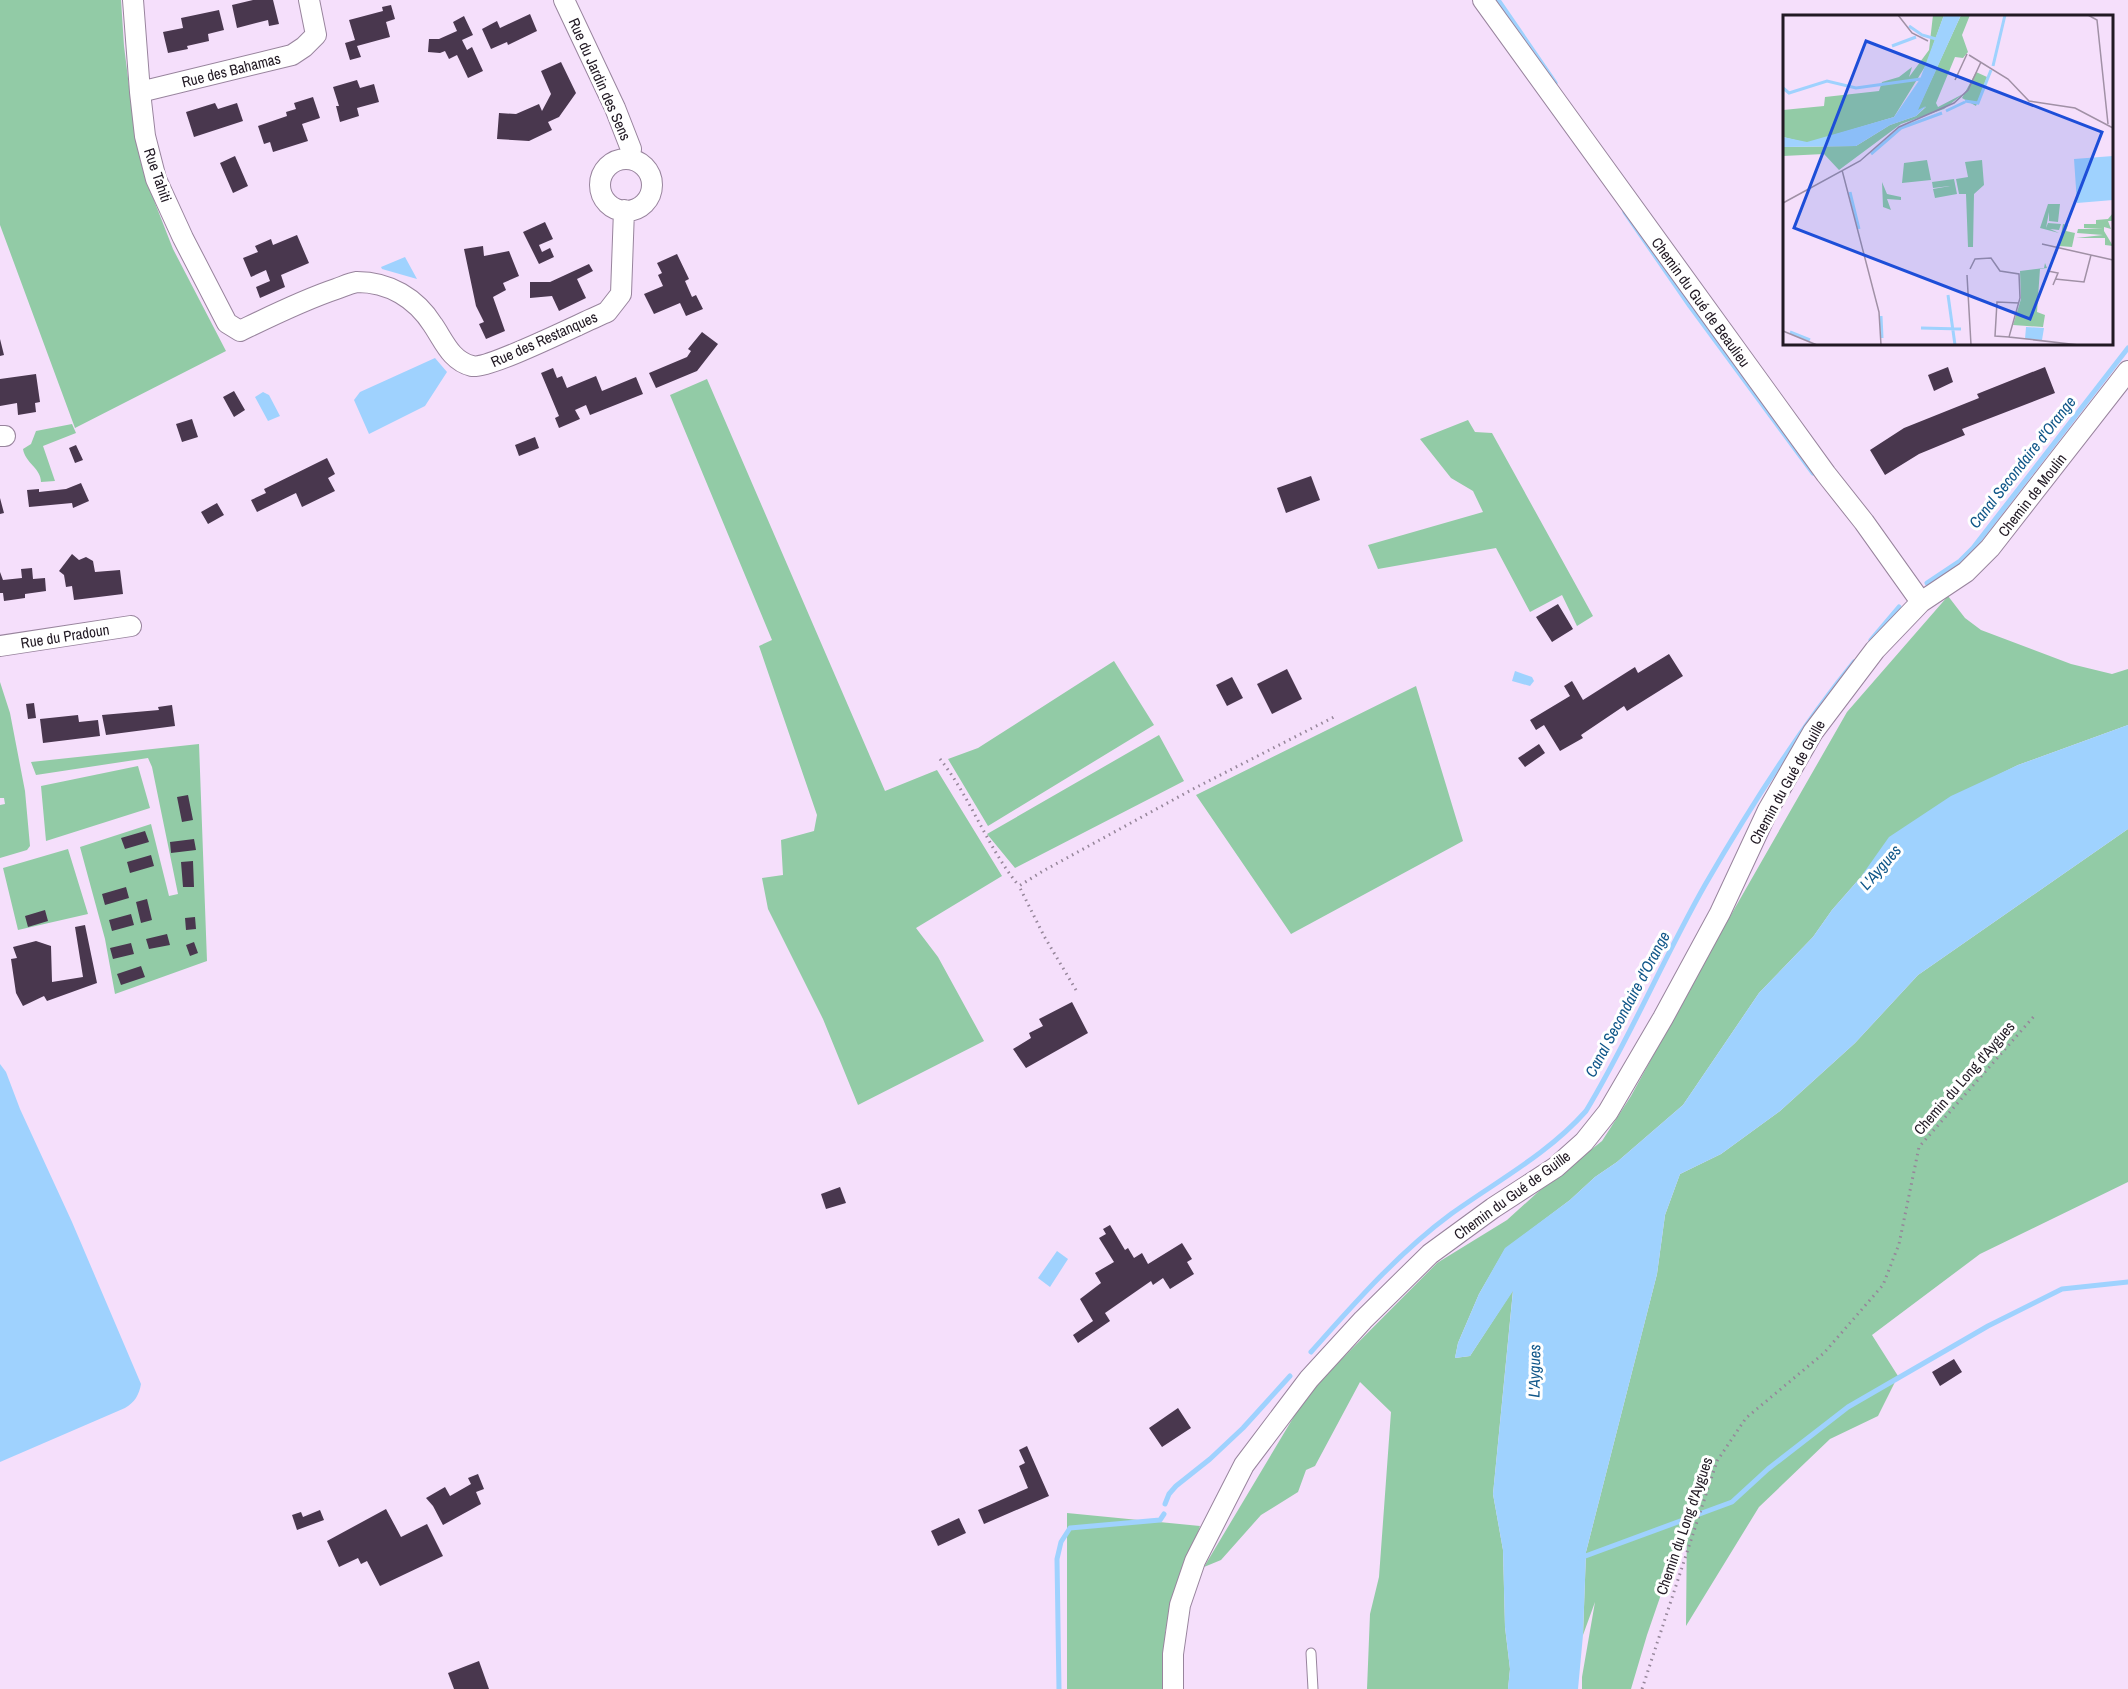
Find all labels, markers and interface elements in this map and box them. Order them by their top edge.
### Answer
street label: Rue du Jardin des Sens [564,14,636,144]
inset map [1783,15,2113,345]
street label: Rue des Bahamas [179,48,283,92]
street label: Rue Tahiti [139,145,177,205]
street label: Chemin du Gué de Beaulieu [1647,233,1755,371]
street label: Rue des Restanques [487,306,601,372]
water label: Canal Secondaire d'Orange [1963,391,2081,533]
street label: Chemin de Moulin [1993,449,2071,541]
street label: Rue du Pradoun [19,619,111,653]
street label: Chemin du Gué de Guille [1744,716,1830,848]
water label: L'Aygues [1854,839,1906,894]
water label: Canal Secondaire d'Orange [1579,927,1675,1081]
street label: Chemin du Long d'Aygues [1909,1017,2019,1139]
street label: Chemin du Gué de Guille [1449,1145,1575,1244]
water label: L'Aygues [1523,1344,1545,1398]
street label: Chemin du Long d'Aygues [1651,1454,1717,1598]

